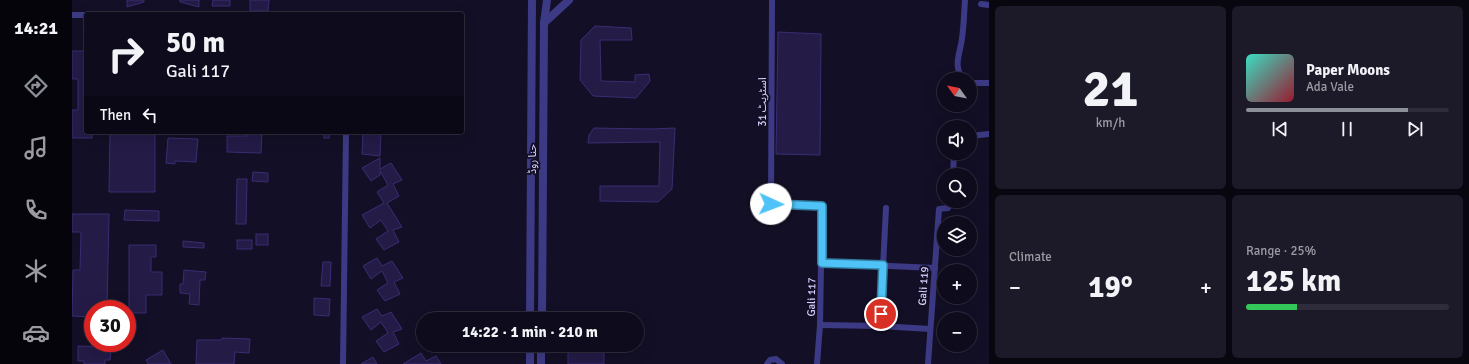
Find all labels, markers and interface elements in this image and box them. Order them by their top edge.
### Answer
text: 14:21 [14,17,58,39]
text: 50 m [166,26,225,60]
icon: right [100,28,152,80]
text: 21 [1082,57,1139,121]
text: Gali 117 [166,60,230,82]
text: Paper Moons [1306,61,1390,79]
icon: directions [22,72,50,100]
north arrow [937,72,977,112]
map controls [937,72,977,352]
street label: اسٹریٹ 31 [756,78,769,127]
text: Ada Vale [1306,79,1354,95]
icon: left [139,104,161,126]
text: Then [100,106,131,124]
text: km/h [1096,115,1125,131]
icon: previous [1269,118,1291,140]
icon: pause [1336,118,1358,140]
icon: next [1404,118,1426,140]
button: sound [937,120,977,160]
icon: music [22,134,50,162]
street label: حنا روڈ [526,143,539,174]
button: search [937,168,977,208]
position arrow [750,183,792,225]
icon: phone [22,196,50,224]
button: layers [937,216,977,256]
text: Range · 25% [1246,243,1316,259]
text: Climate [1009,249,1052,265]
icon: climate [22,257,50,285]
text: 125 km [1246,263,1341,300]
button: + [937,264,977,304]
street label: Gali 119 [916,266,931,306]
text: 19° [1088,269,1133,306]
text: − [1009,274,1021,301]
text: + [1200,274,1212,301]
street label: Gali 117 [805,277,818,317]
pin [864,297,898,331]
speed limit sign: 30 [84,300,136,352]
icon: arrive [870,303,892,325]
button: − [937,312,977,352]
icon: car [22,319,50,347]
text: 14:22 · 1 min · 210 m [462,323,598,341]

